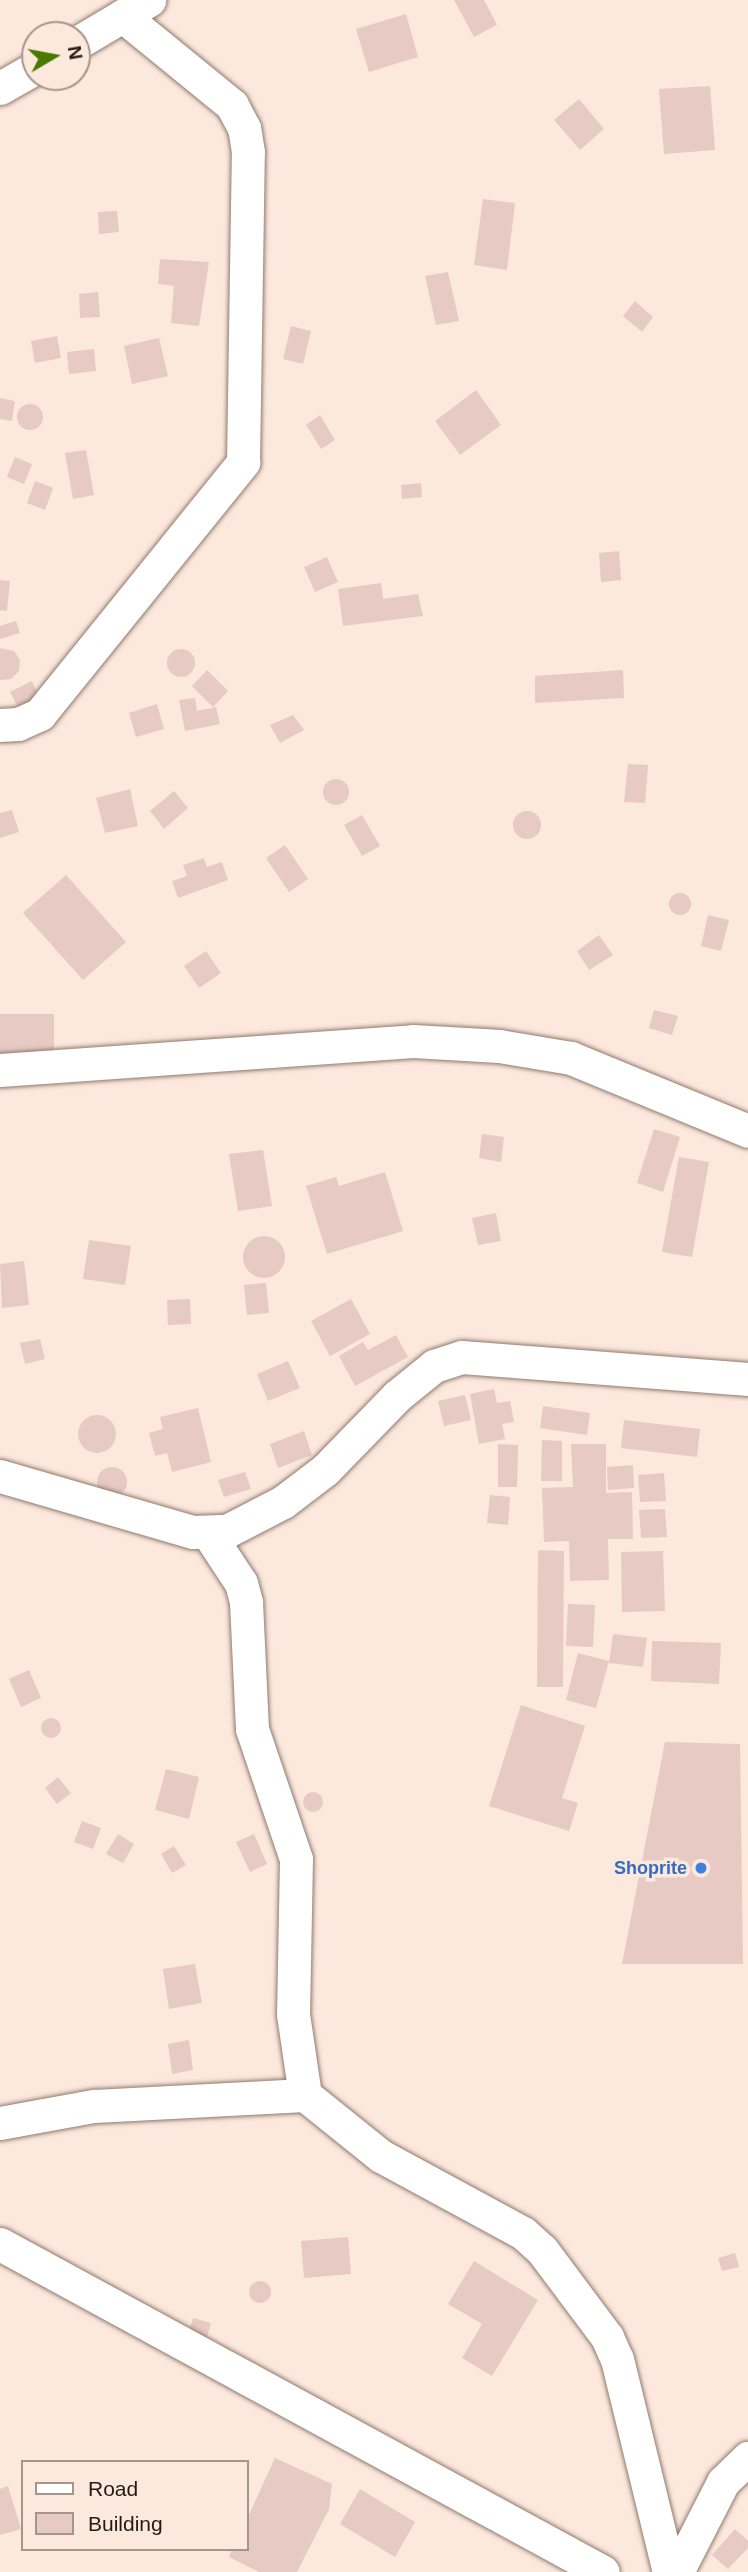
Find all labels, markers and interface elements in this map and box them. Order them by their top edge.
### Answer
north arrow [21,21,91,91]
text: N [64,44,87,61]
place label: Shoprite [614,1857,687,1879]
marker: Shoprite [693,1860,709,1876]
legend [21,2460,248,2551]
text: Road [88,2477,138,2500]
text: Building [88,2512,163,2535]

